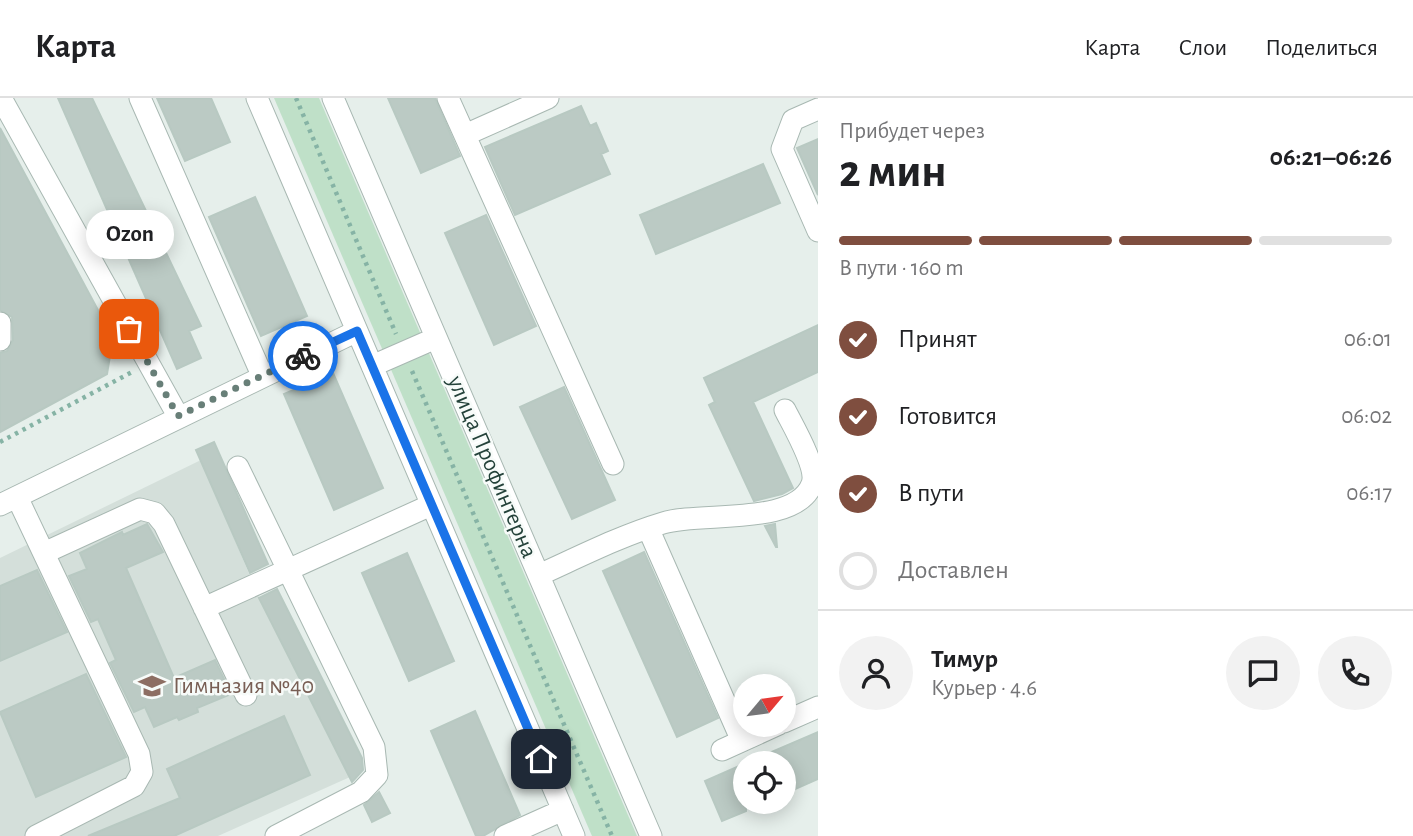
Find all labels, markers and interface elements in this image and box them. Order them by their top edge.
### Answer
text: Карта [35,31,116,64]
text: Карта [1084,36,1140,60]
text: Слои [1178,36,1227,60]
text: Поделиться [1265,36,1378,60]
text: Прибудет через [839,120,985,143]
text: 06:21–06:26 [1269,144,1392,170]
text: 2 мин [839,149,947,195]
callout: Ozon [85,210,173,259]
text: Ozon [106,223,154,246]
text: В пути · 160 m [839,257,964,280]
pin [99,299,159,359]
icon: bag [110,310,148,348]
courier [268,321,338,391]
icon: check [839,321,877,359]
text: Принят [898,326,977,352]
text: 06:01 [1344,328,1392,351]
icon: bike [284,337,322,375]
street label: улица Профинтерна [442,372,541,562]
icon: check [839,398,877,436]
text: Готовится [898,403,997,429]
text: 06:02 [1341,405,1392,428]
icon: check [839,475,877,513]
text: В пути [898,480,964,506]
text: 06:17 [1346,482,1392,505]
text: Доставлен [898,557,1009,583]
button: person [839,636,913,710]
button: chat [1226,636,1300,710]
button: phone [1318,636,1392,710]
text: Тимур [931,646,998,672]
school or university icon: Гимназия №40 [137,671,167,701]
place label: Гимназия №40 [173,674,314,698]
north arrow [733,674,796,737]
map controls [733,674,796,814]
text: Курьер · 4.6 [931,677,1037,700]
pin [511,729,571,789]
icon: home [522,740,560,778]
button: locate [733,751,796,814]

